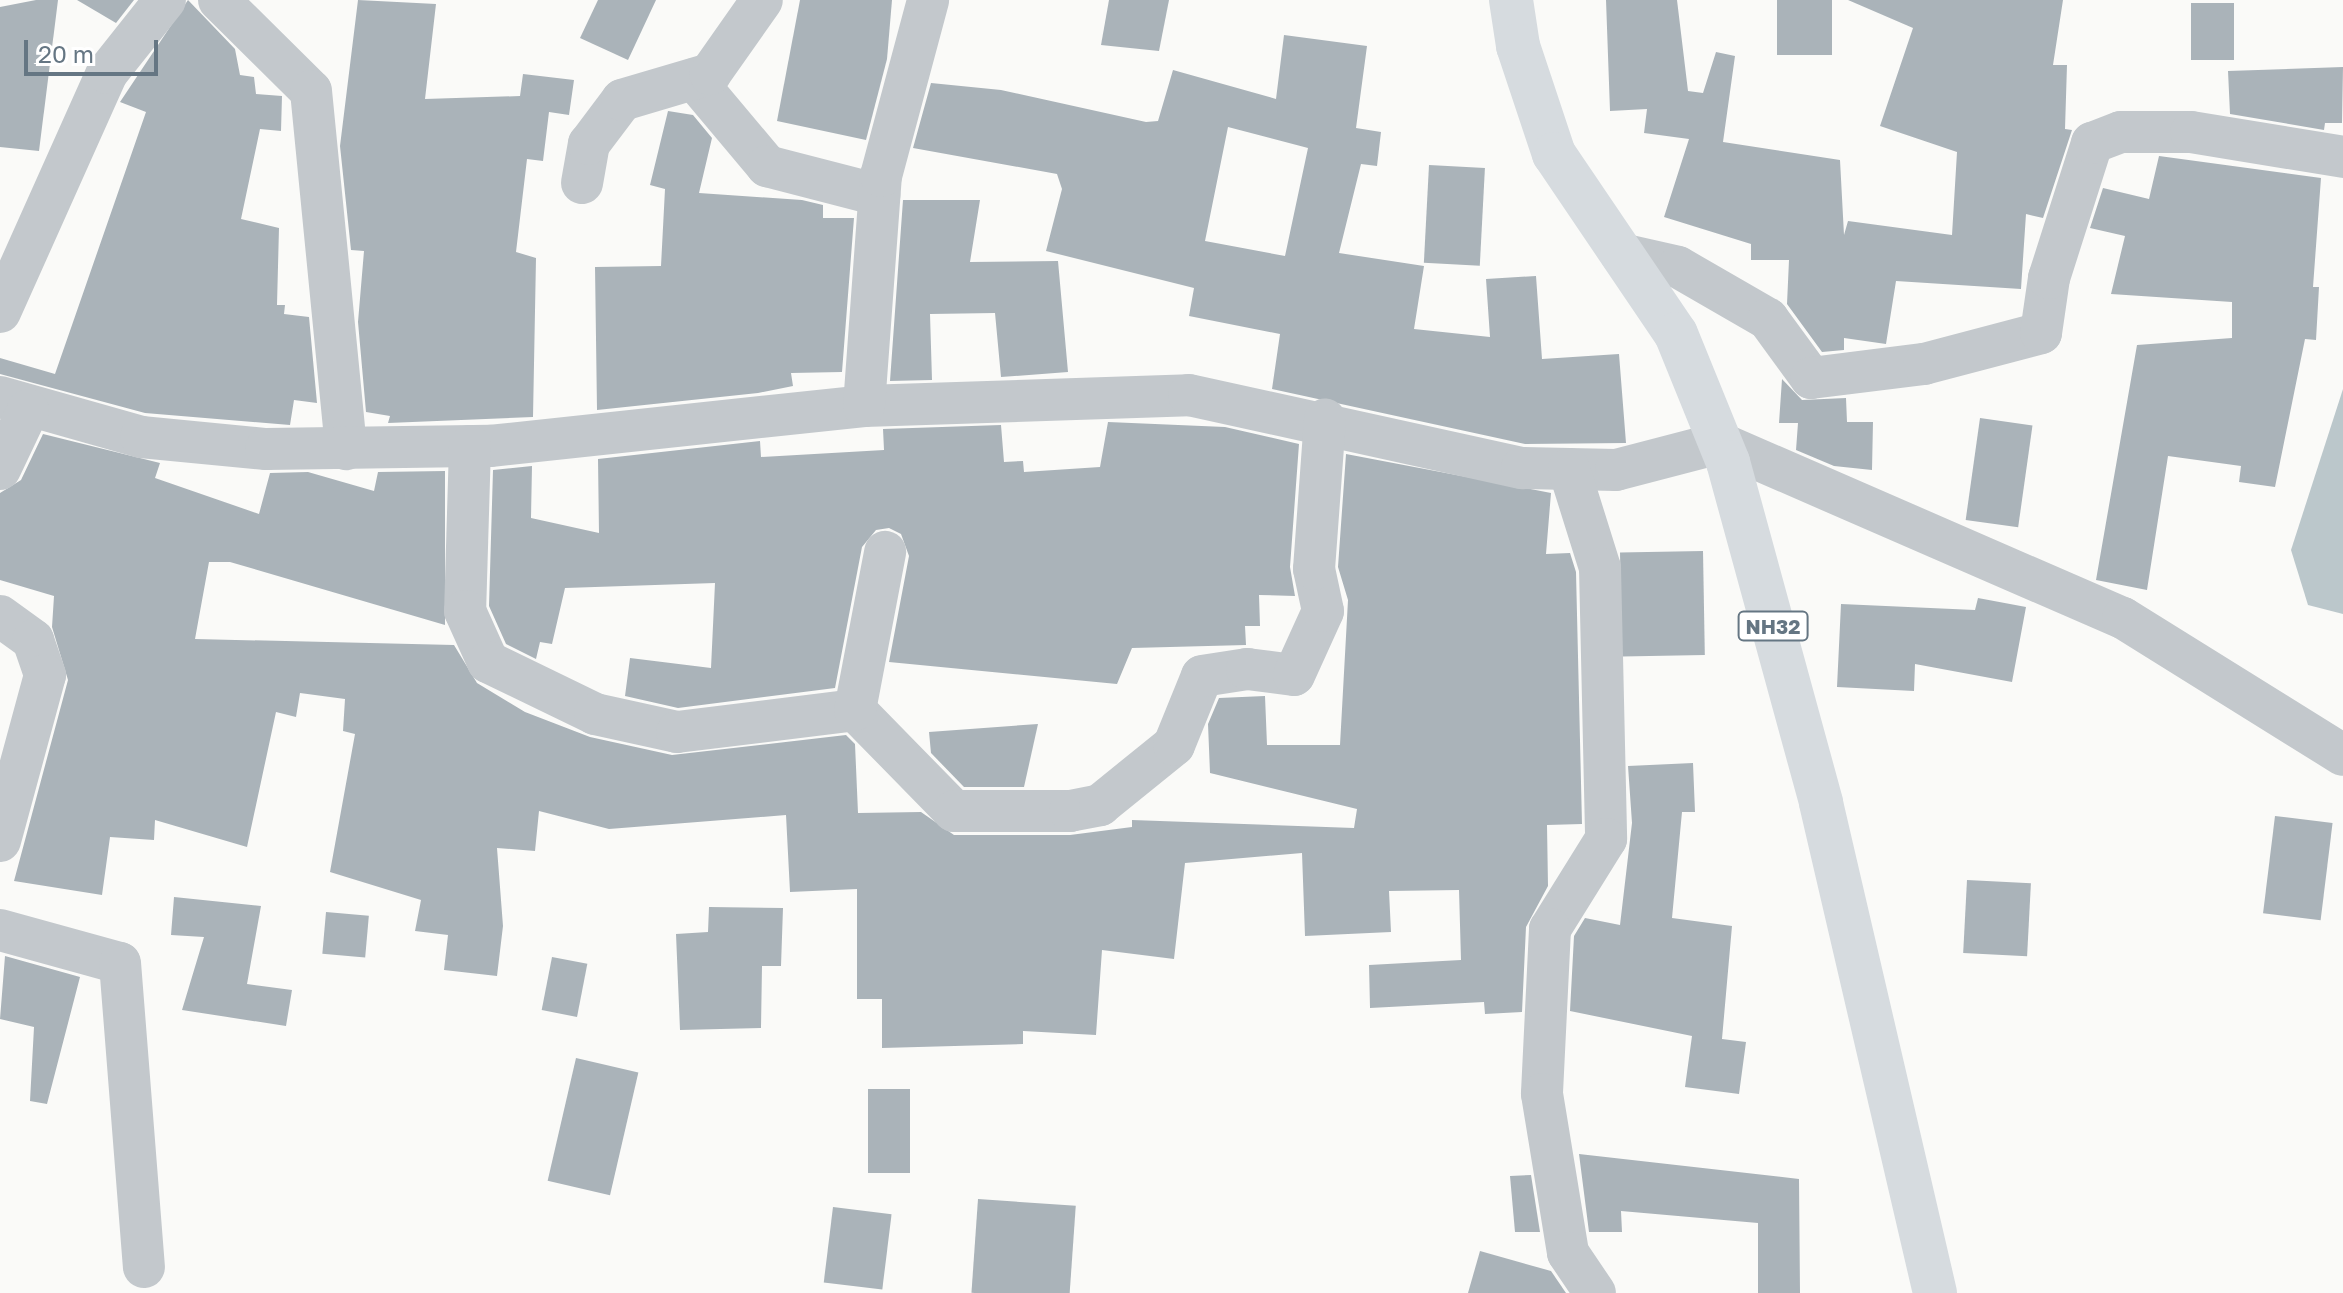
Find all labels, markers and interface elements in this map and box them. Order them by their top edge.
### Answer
scale bar [28,24,162,74]
text: 20 m [38,39,94,68]
road number: NH32 [1737,610,1809,642]

